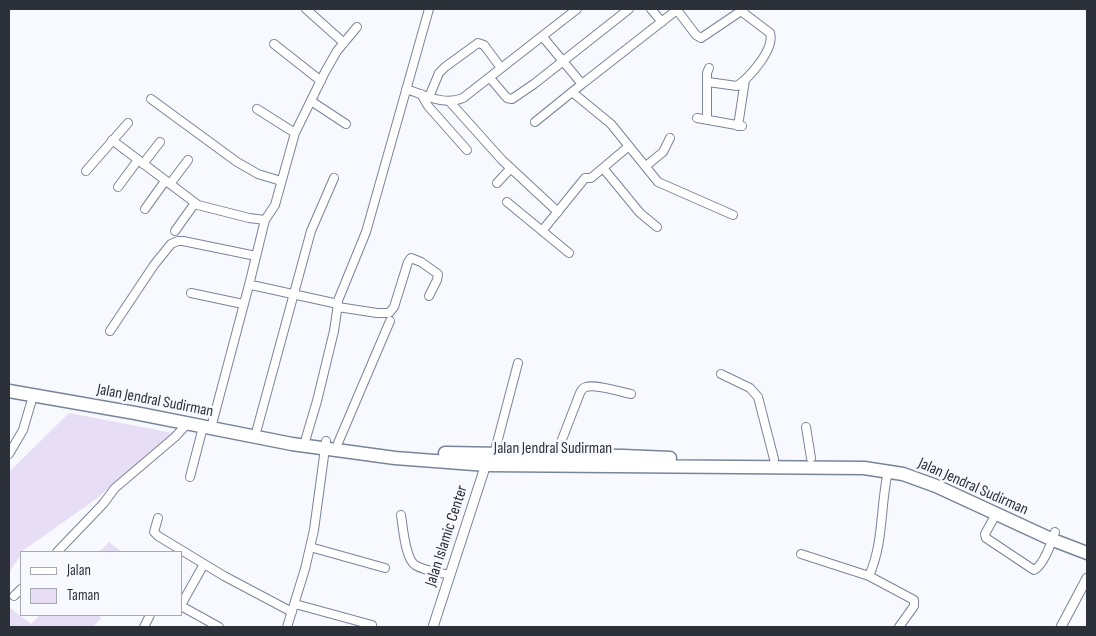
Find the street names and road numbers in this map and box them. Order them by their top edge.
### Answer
street label: Jalan Jendral Sudirman [95,380,215,422]
street label: Jalan Jendral Sudirman [494,439,612,459]
street label: Jalan Jendral Sudirman [915,454,1031,520]
street label: Jalan Islamic Center [422,483,472,589]

